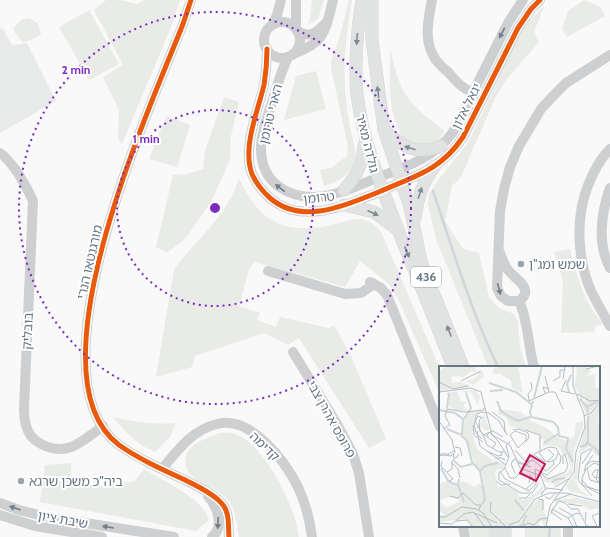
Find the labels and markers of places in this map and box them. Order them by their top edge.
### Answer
centre of rings [208,201,222,215]
place label: שמש ומג"ן [529,256,585,272]
marker: שמש ומג"ן [516,259,526,269]
place label: ביה"כ משכן שרגא [29,473,123,489]
marker: ביה"כ משכן שרגא [16,476,26,486]

